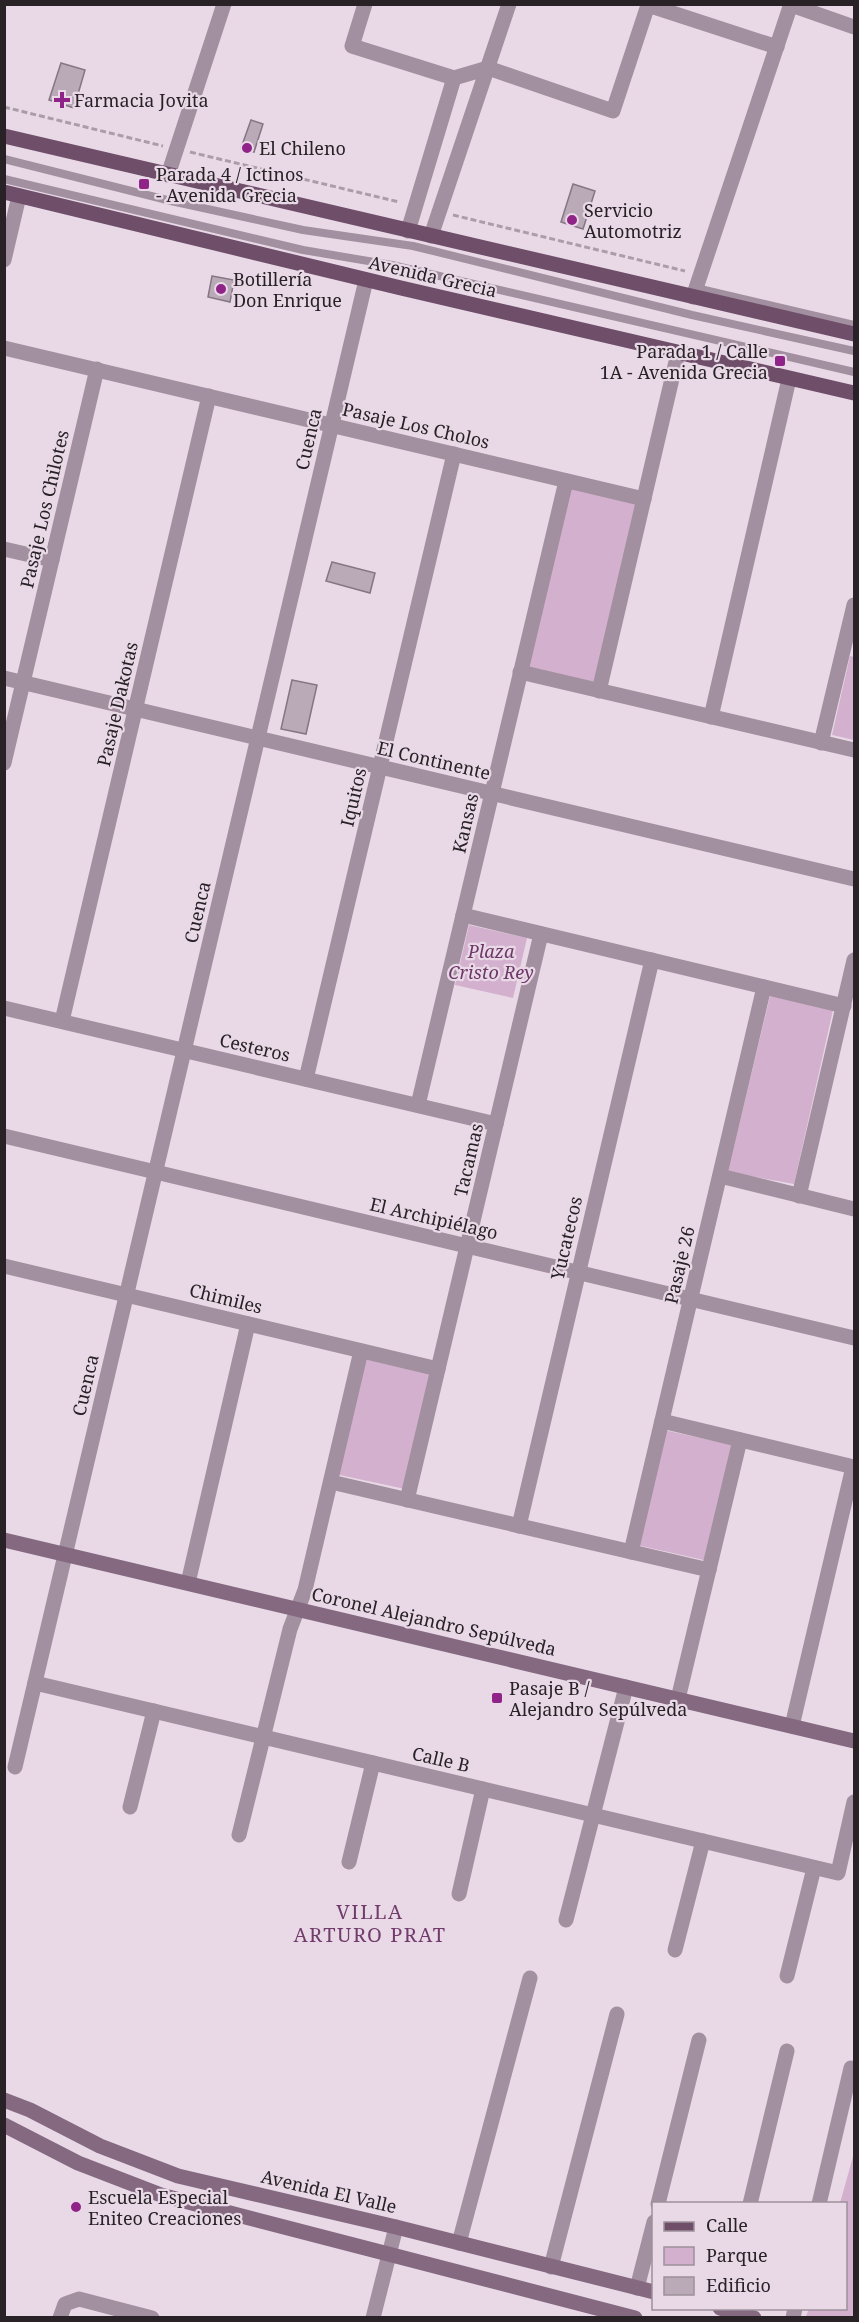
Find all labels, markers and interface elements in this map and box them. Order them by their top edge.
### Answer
place label: Farmacia Jovita [74,88,209,112]
marker: Farmacia Jovita [55,93,69,107]
place label: El Chileno [259,136,346,160]
marker: El Chileno [240,141,254,155]
place label: Parada 4 / Ictinos - Avenida Grecia [156,162,303,207]
marker: Parada 4 / Ictinos - Avenida Grecia [137,177,151,191]
place label: Servicio Automotriz [584,198,682,243]
marker: Servicio Automotriz [565,213,579,227]
street label: Avenida Grecia [367,250,499,302]
place label: Botillería Don Enrique [233,267,342,312]
marker: Botillería Don Enrique [214,282,228,296]
place label: Parada 1 / Calle 1A - Avenida Grecia [600,339,768,384]
marker: Parada 1 / Calle 1A - Avenida Grecia [773,354,787,368]
street label: Pasaje Los Cholos [340,396,492,454]
street label: Cuenca [289,406,327,472]
street label: Pasaje Los Chilotes [14,428,74,590]
street label: Pasaje Dakotas [91,639,143,769]
street label: El Continente [375,735,493,785]
street label: Iquitos [335,765,371,829]
street label: Kansas [446,791,484,855]
street label: Cuenca [178,879,216,945]
park label: Plaza Cristo Rey [448,939,534,984]
street label: Cesteros [217,1027,293,1067]
street label: Tacamas [448,1121,488,1199]
street label: El Archipiélago [368,1192,500,1244]
street label: Yucatecos [545,1194,587,1283]
street label: Pasaje 26 [658,1224,700,1306]
street label: Chimiles [187,1277,265,1319]
street label: Cuenca [66,1352,104,1418]
street label: Coronel Alejandro Sepúlveda [309,1581,559,1661]
place label: Pasaje B / Alejandro Sepúlveda [509,1676,687,1721]
marker: Pasaje B / Alejandro Sepúlveda [490,1691,504,1705]
street label: Calle B [410,1741,472,1777]
district label: VILLA ARTURO PRAT [293,1898,447,1948]
street label: Avenida El Valle [259,2164,399,2218]
place label: Escuela Especial Eniteo Creaciones [88,2185,241,2230]
marker: Escuela Especial Eniteo Creaciones [69,2200,83,2214]
legend [652,2202,847,2310]
text: Calle [706,2213,748,2237]
text: Parque [706,2243,768,2267]
text: Edificio [706,2273,771,2297]

